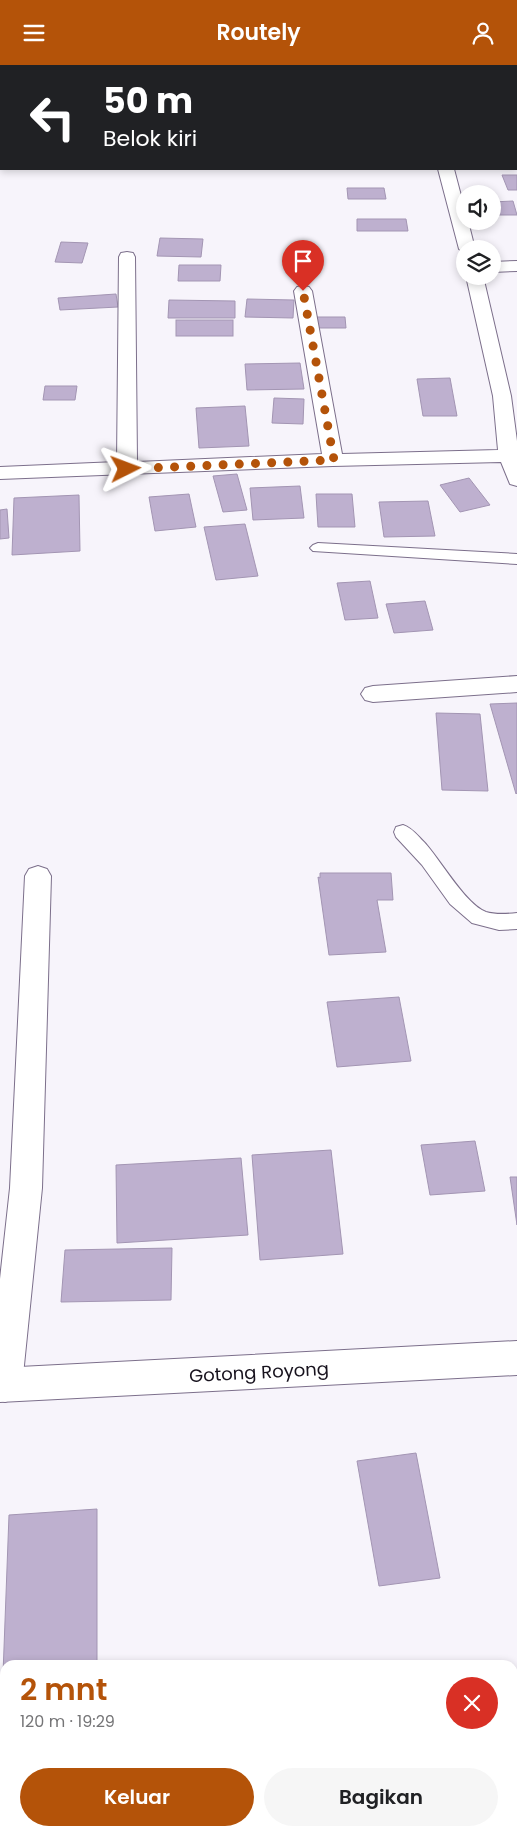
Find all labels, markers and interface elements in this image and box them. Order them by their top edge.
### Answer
text: Routely [216,17,301,48]
icon: menu [20,19,48,47]
icon: person [469,19,497,47]
text: 50 m [103,76,193,125]
icon: left [20,85,85,150]
text: Belok kiri [103,123,197,154]
map controls [456,185,501,285]
button: sound [456,185,501,230]
pin [282,240,324,291]
button: layers [456,240,501,285]
icon: arrive [289,247,317,275]
position arrow [99,442,151,494]
street label: Gotong Royong [188,1356,330,1388]
text: 2 mnt [20,1668,107,1711]
button: close [446,1677,498,1729]
text: 120 m · 19:29 [20,1710,115,1733]
button: Keluar [20,1768,254,1826]
button: Bagikan [264,1768,498,1826]

